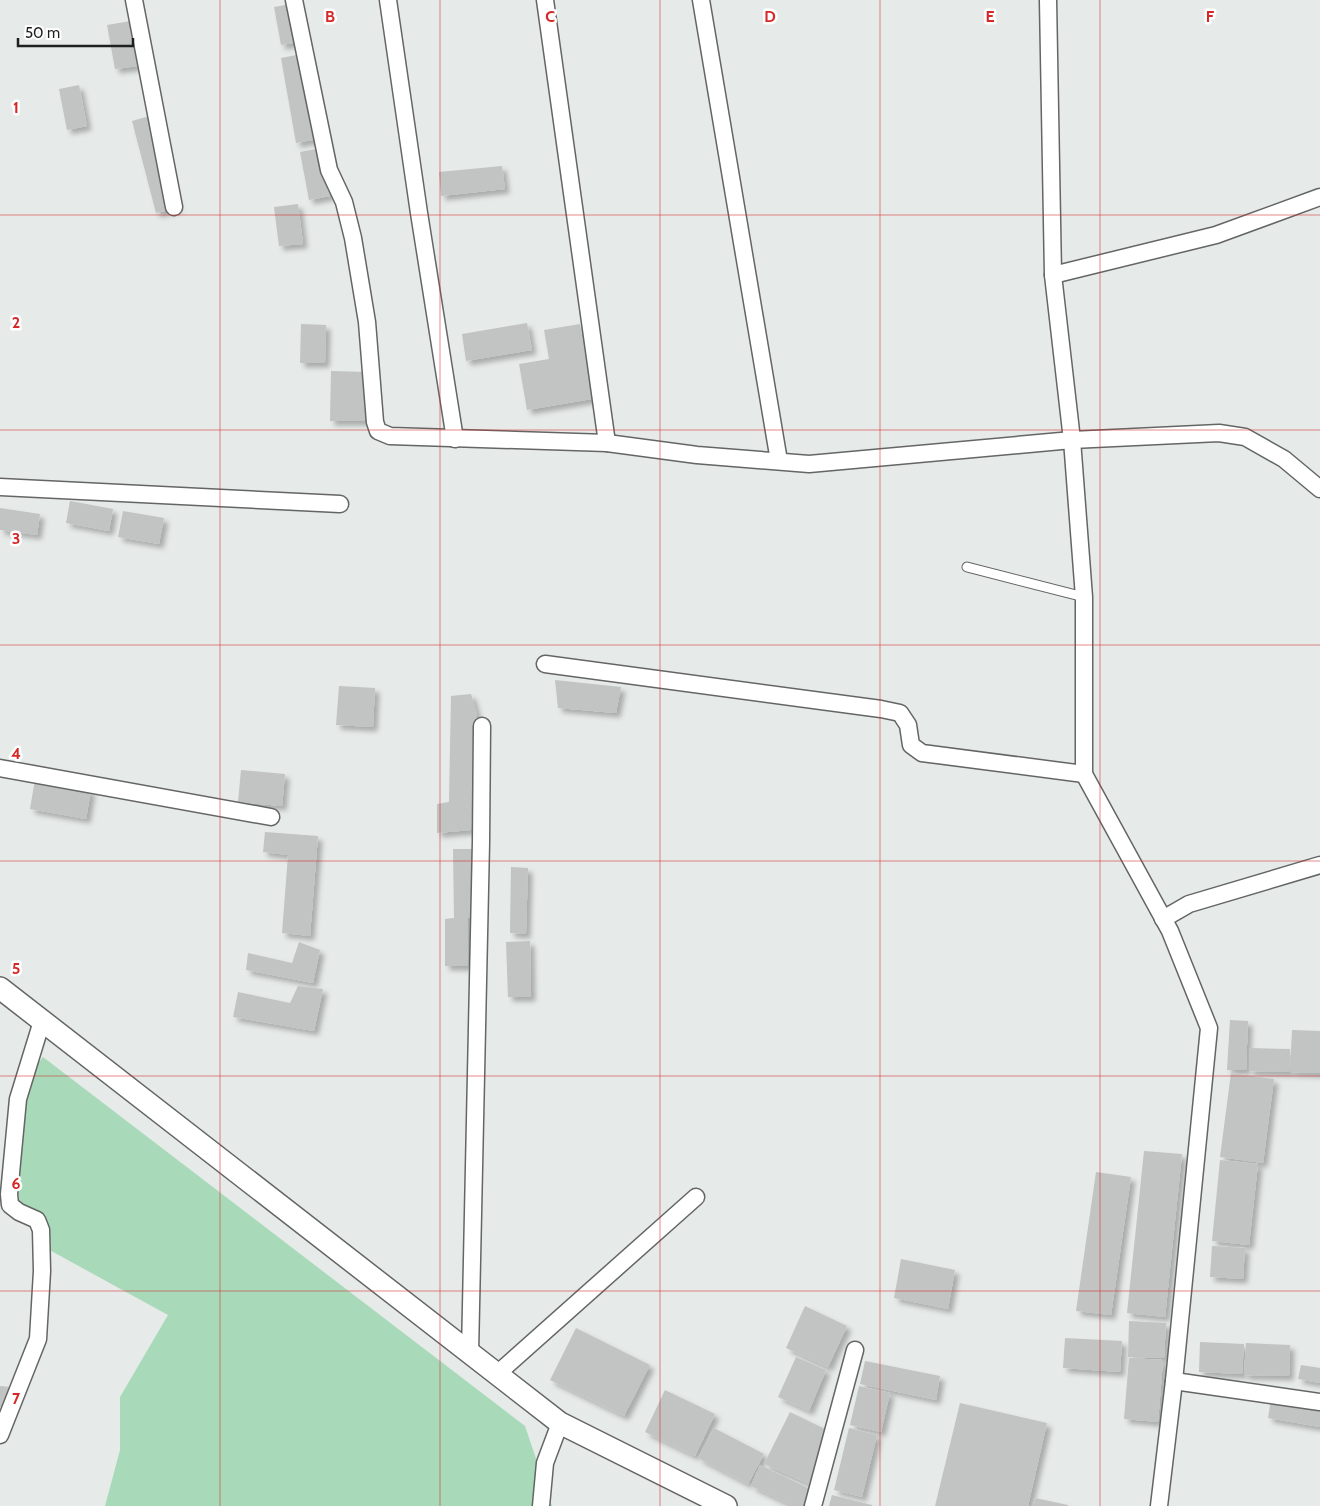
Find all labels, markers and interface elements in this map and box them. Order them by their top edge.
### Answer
text: B [325,7,335,26]
text: C [545,7,555,26]
text: D [764,7,776,26]
text: E [985,7,995,26]
text: F [1206,7,1215,26]
scale bar [18,15,132,47]
text: 50 m [25,24,60,42]
text: 1 [13,98,19,117]
text: 2 [12,313,20,332]
text: 3 [12,529,20,548]
text: 4 [11,744,21,763]
text: 5 [12,959,20,978]
text: 6 [12,1174,21,1193]
text: 7 [12,1389,21,1408]

